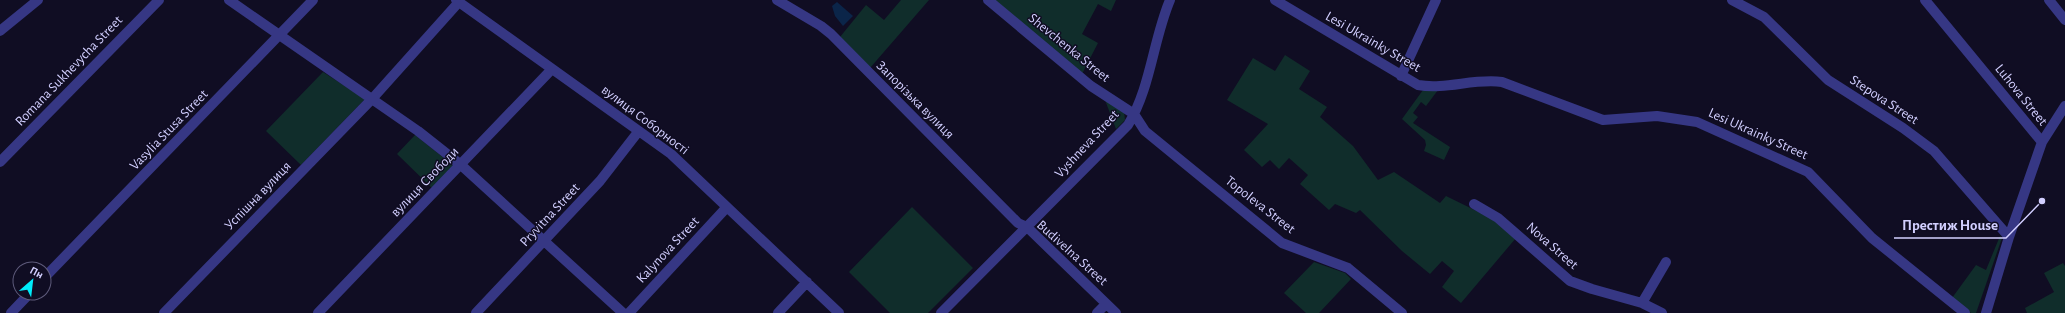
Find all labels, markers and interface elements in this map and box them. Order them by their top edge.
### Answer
street label: Lesi Ukrainky Street [1323,9,1423,75]
street label: Shevchenka Street [1026,11,1113,85]
street label: Romana Sukhevycha Street [13,13,126,129]
street label: Запорізька вулиця [873,58,957,142]
street label: Luhova Street [1992,62,2050,129]
street label: Stepova Street [1847,73,1921,128]
street label: вулиця Соборності [599,83,691,157]
street label: Vasylia Stusa Street [127,87,211,173]
street label: Lesi Ukrainky Street [1706,106,1810,162]
street label: Vyshneva Street [1052,107,1122,181]
street label: вулиця Свободи [388,144,462,220]
street label: Успішна вулиця [222,159,294,233]
street label: Topoleva Street [1223,174,1298,237]
street label: Pryvitna Street [517,180,583,249]
callout: Престиж House [1894,211,2006,238]
street label: Kalynova Street [634,214,702,286]
street label: Budivelna Street [1034,218,1110,289]
text: Престиж House [1902,218,1998,233]
street label: Nova Street [1523,220,1581,272]
north arrow [12,261,52,301]
text: Пн [28,265,45,281]

